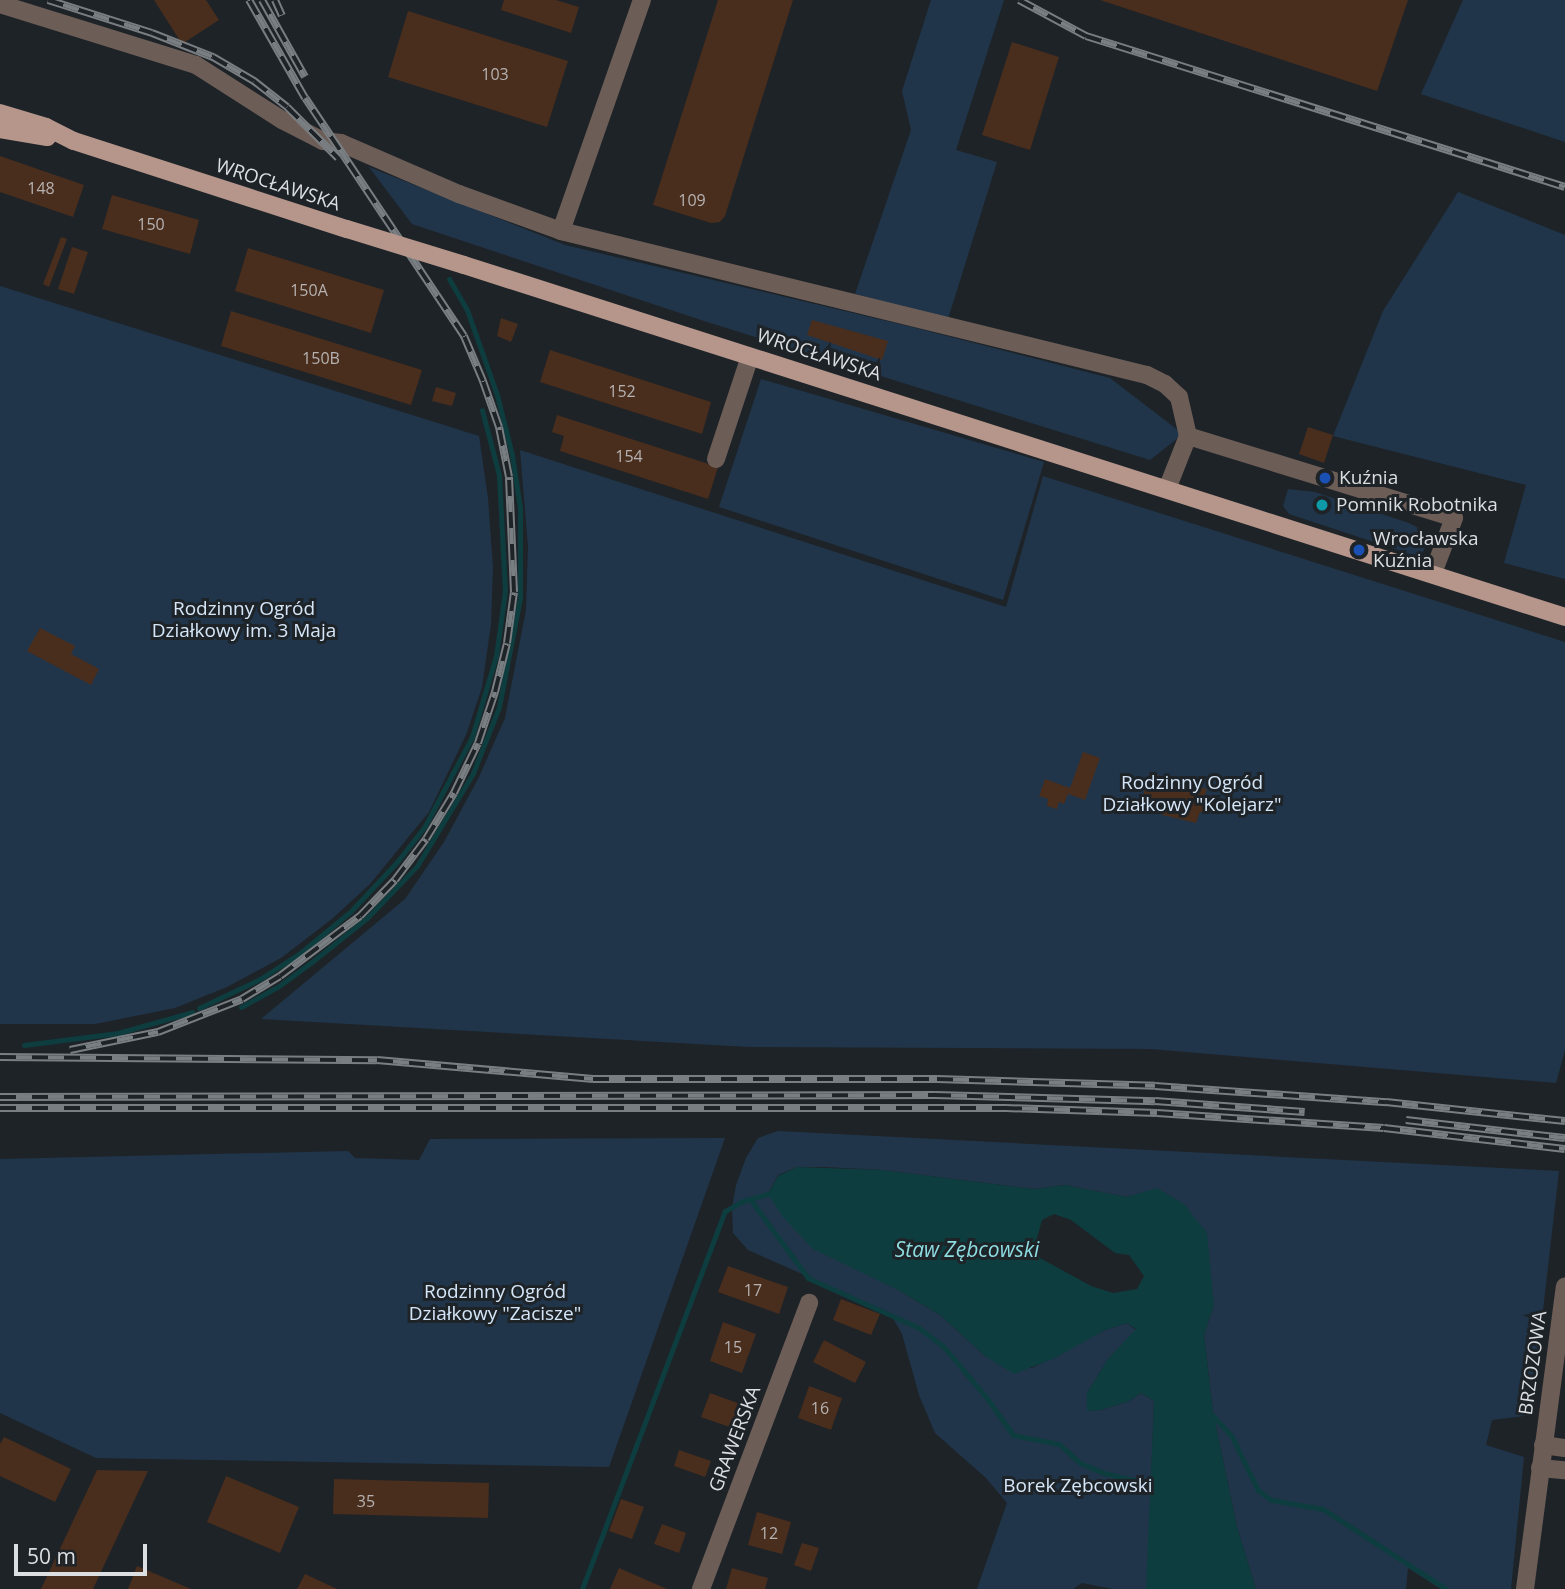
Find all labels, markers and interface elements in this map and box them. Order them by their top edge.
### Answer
house number: 103 [481,64,509,84]
street label: WROCŁAWSKA [213,154,343,216]
house number: 148 [27,178,55,198]
house number: 109 [678,190,706,210]
house number: 150 [137,214,165,234]
house number: 150A [290,280,328,300]
street label: WROCŁAWSKA [754,324,884,386]
house number: 150B [302,348,340,368]
house number: 152 [608,381,636,401]
house number: 154 [615,446,643,466]
place label: Kuźnia [1339,467,1398,489]
marker: Kuźnia [1317,470,1333,486]
place label: Pomnik Robotnika [1336,494,1498,516]
marker: Pomnik Robotnika [1314,497,1330,513]
place label: Wrocławska Kuźnia [1373,528,1479,572]
marker: Wrocławska Kuźnia [1351,542,1367,558]
park label: Rodzinny Ogród Działkowy im. 3 Maja [152,598,336,642]
park label: Rodzinny Ogród Działkowy "Kolejarz" [1102,772,1282,816]
water label: Staw Zębcowski [895,1236,1039,1262]
house number: 17 [744,1280,762,1300]
park label: Rodzinny Ogród Działkowy "Zacisze" [409,1281,581,1325]
street label: BRZOZOWA [1514,1309,1552,1417]
house number: 15 [724,1337,742,1357]
street label: GRAWERSKA [704,1383,766,1495]
house number: 16 [811,1398,829,1418]
park label: Borek Zębcowski [1003,1475,1153,1497]
house number: 35 [357,1491,375,1511]
house number: 12 [760,1523,778,1543]
scale bar [18,1530,150,1574]
text: 50 m [27,1542,76,1570]

